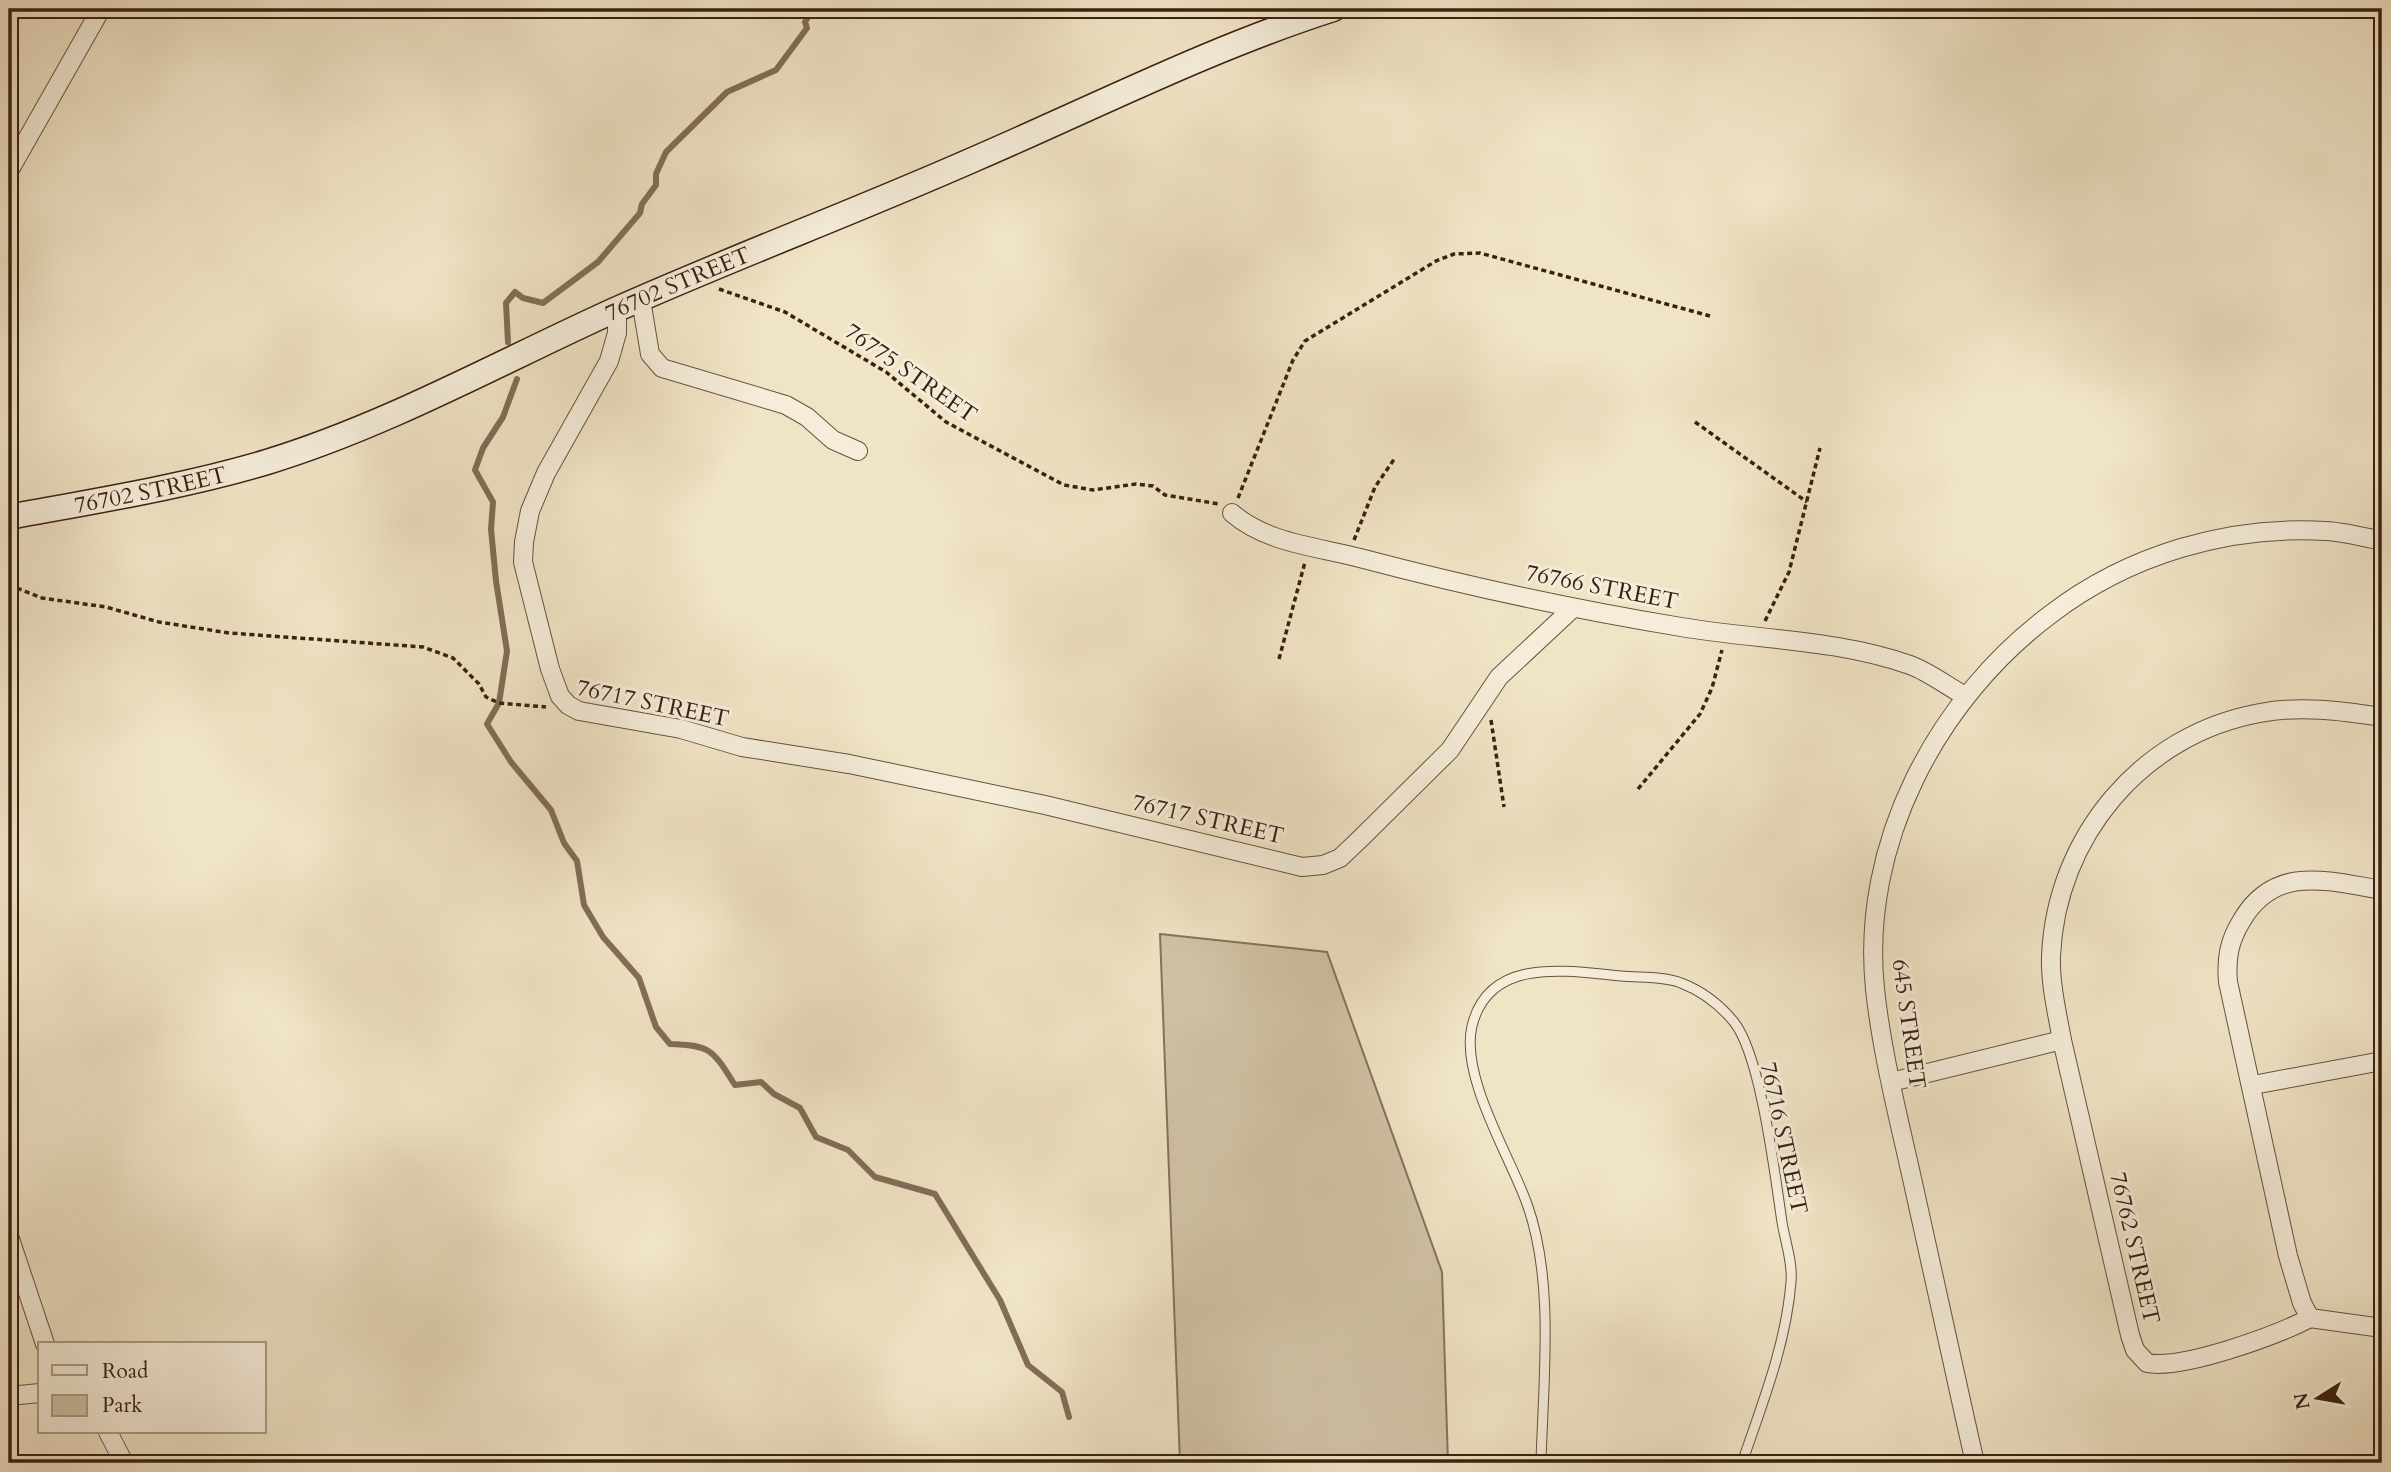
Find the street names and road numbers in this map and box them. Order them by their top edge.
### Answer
street label: 76702 STREET [600,239,755,328]
street label: 76775 STREET [839,316,983,430]
street label: 76702 STREET [72,458,230,520]
street label: 76766 STREET [1523,557,1681,617]
street label: 76717 STREET [574,672,732,734]
street label: 76717 STREET [1129,787,1287,852]
street label: 645 STREET [1885,957,1933,1091]
street label: 76716 STREET [1753,1059,1815,1217]
street label: 76762 STREET [2103,1169,2168,1327]

